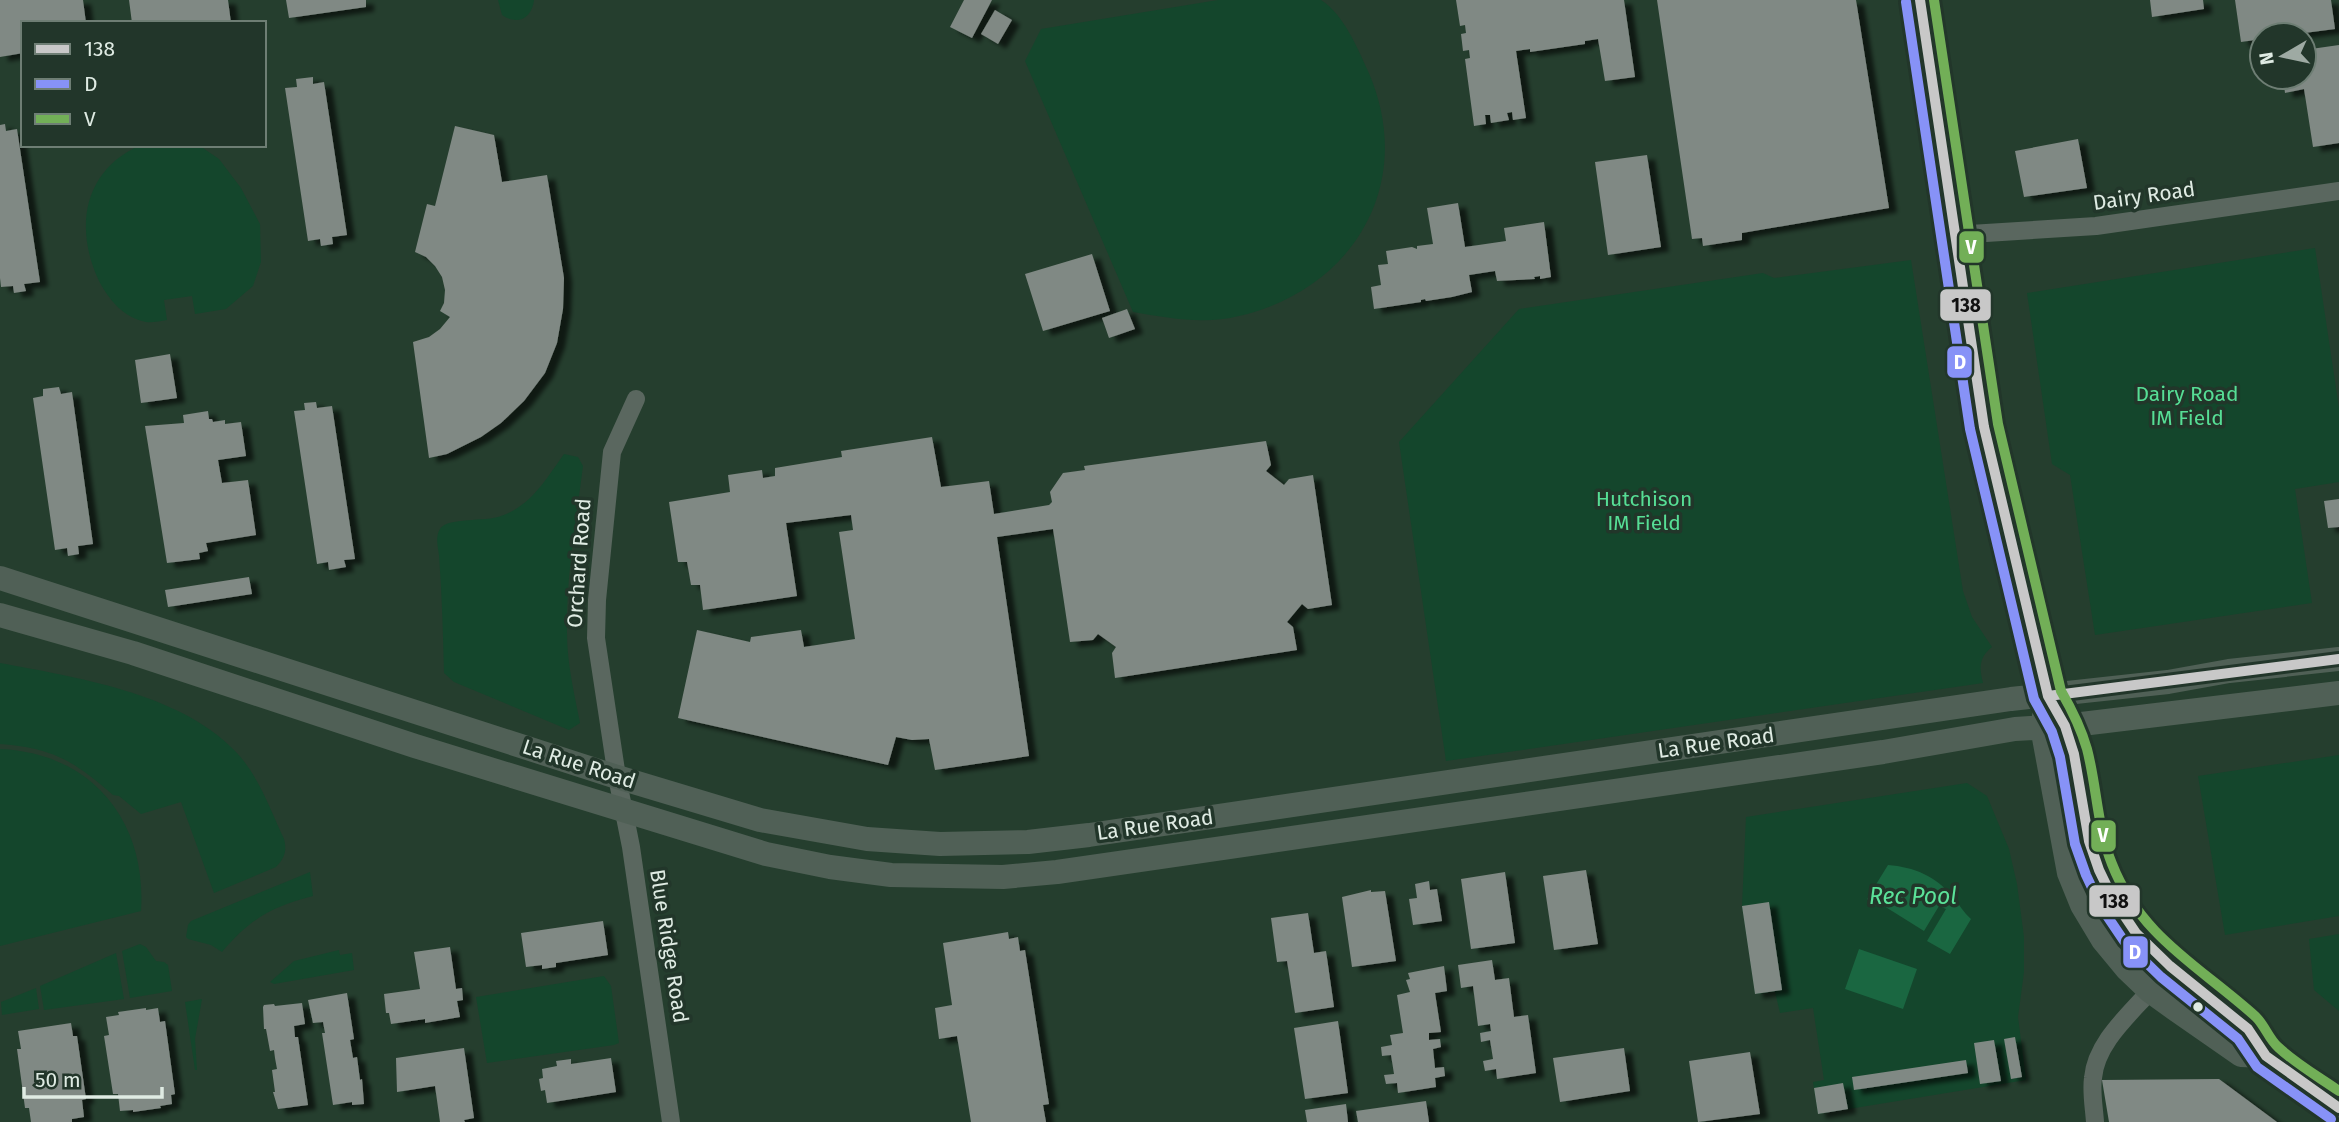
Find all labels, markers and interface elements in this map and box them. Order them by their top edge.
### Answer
legend [21,21,266,147]
north arrow [2248,21,2318,91]
text: 138 [84,36,115,62]
text: N [2254,51,2279,67]
text: D [84,71,98,97]
text: V [84,106,96,132]
street label: Dairy Road [2091,176,2197,216]
line badge: V [1958,230,1985,264]
text: V [1965,236,1978,259]
line badge: 138 [1939,288,1992,322]
text: 138 [1951,294,1981,317]
line badge: D [1946,345,1973,379]
text: D [1954,351,1966,374]
park label: Dairy Road IM Field [2135,381,2239,431]
park label: Hutchison IM Field [1596,486,1692,536]
street label: Orchard Road [562,497,596,629]
street label: La Rue Road [1656,722,1776,764]
street label: La Rue Road [519,733,639,795]
street label: La Rue Road [1095,804,1215,846]
line badge: V [2090,819,2117,853]
text: V [2097,824,2110,847]
street label: Blue Ridge Road [644,867,694,1025]
water label: Rec Pool [1869,882,1957,910]
line badge: 138 [2088,884,2141,918]
text: 138 [2099,890,2129,913]
line badge: D [2122,935,2149,969]
text: D [2129,941,2141,964]
unlabelled marker [2191,1000,2205,1014]
scale bar [24,1056,163,1100]
text: 50 m [35,1067,81,1093]

